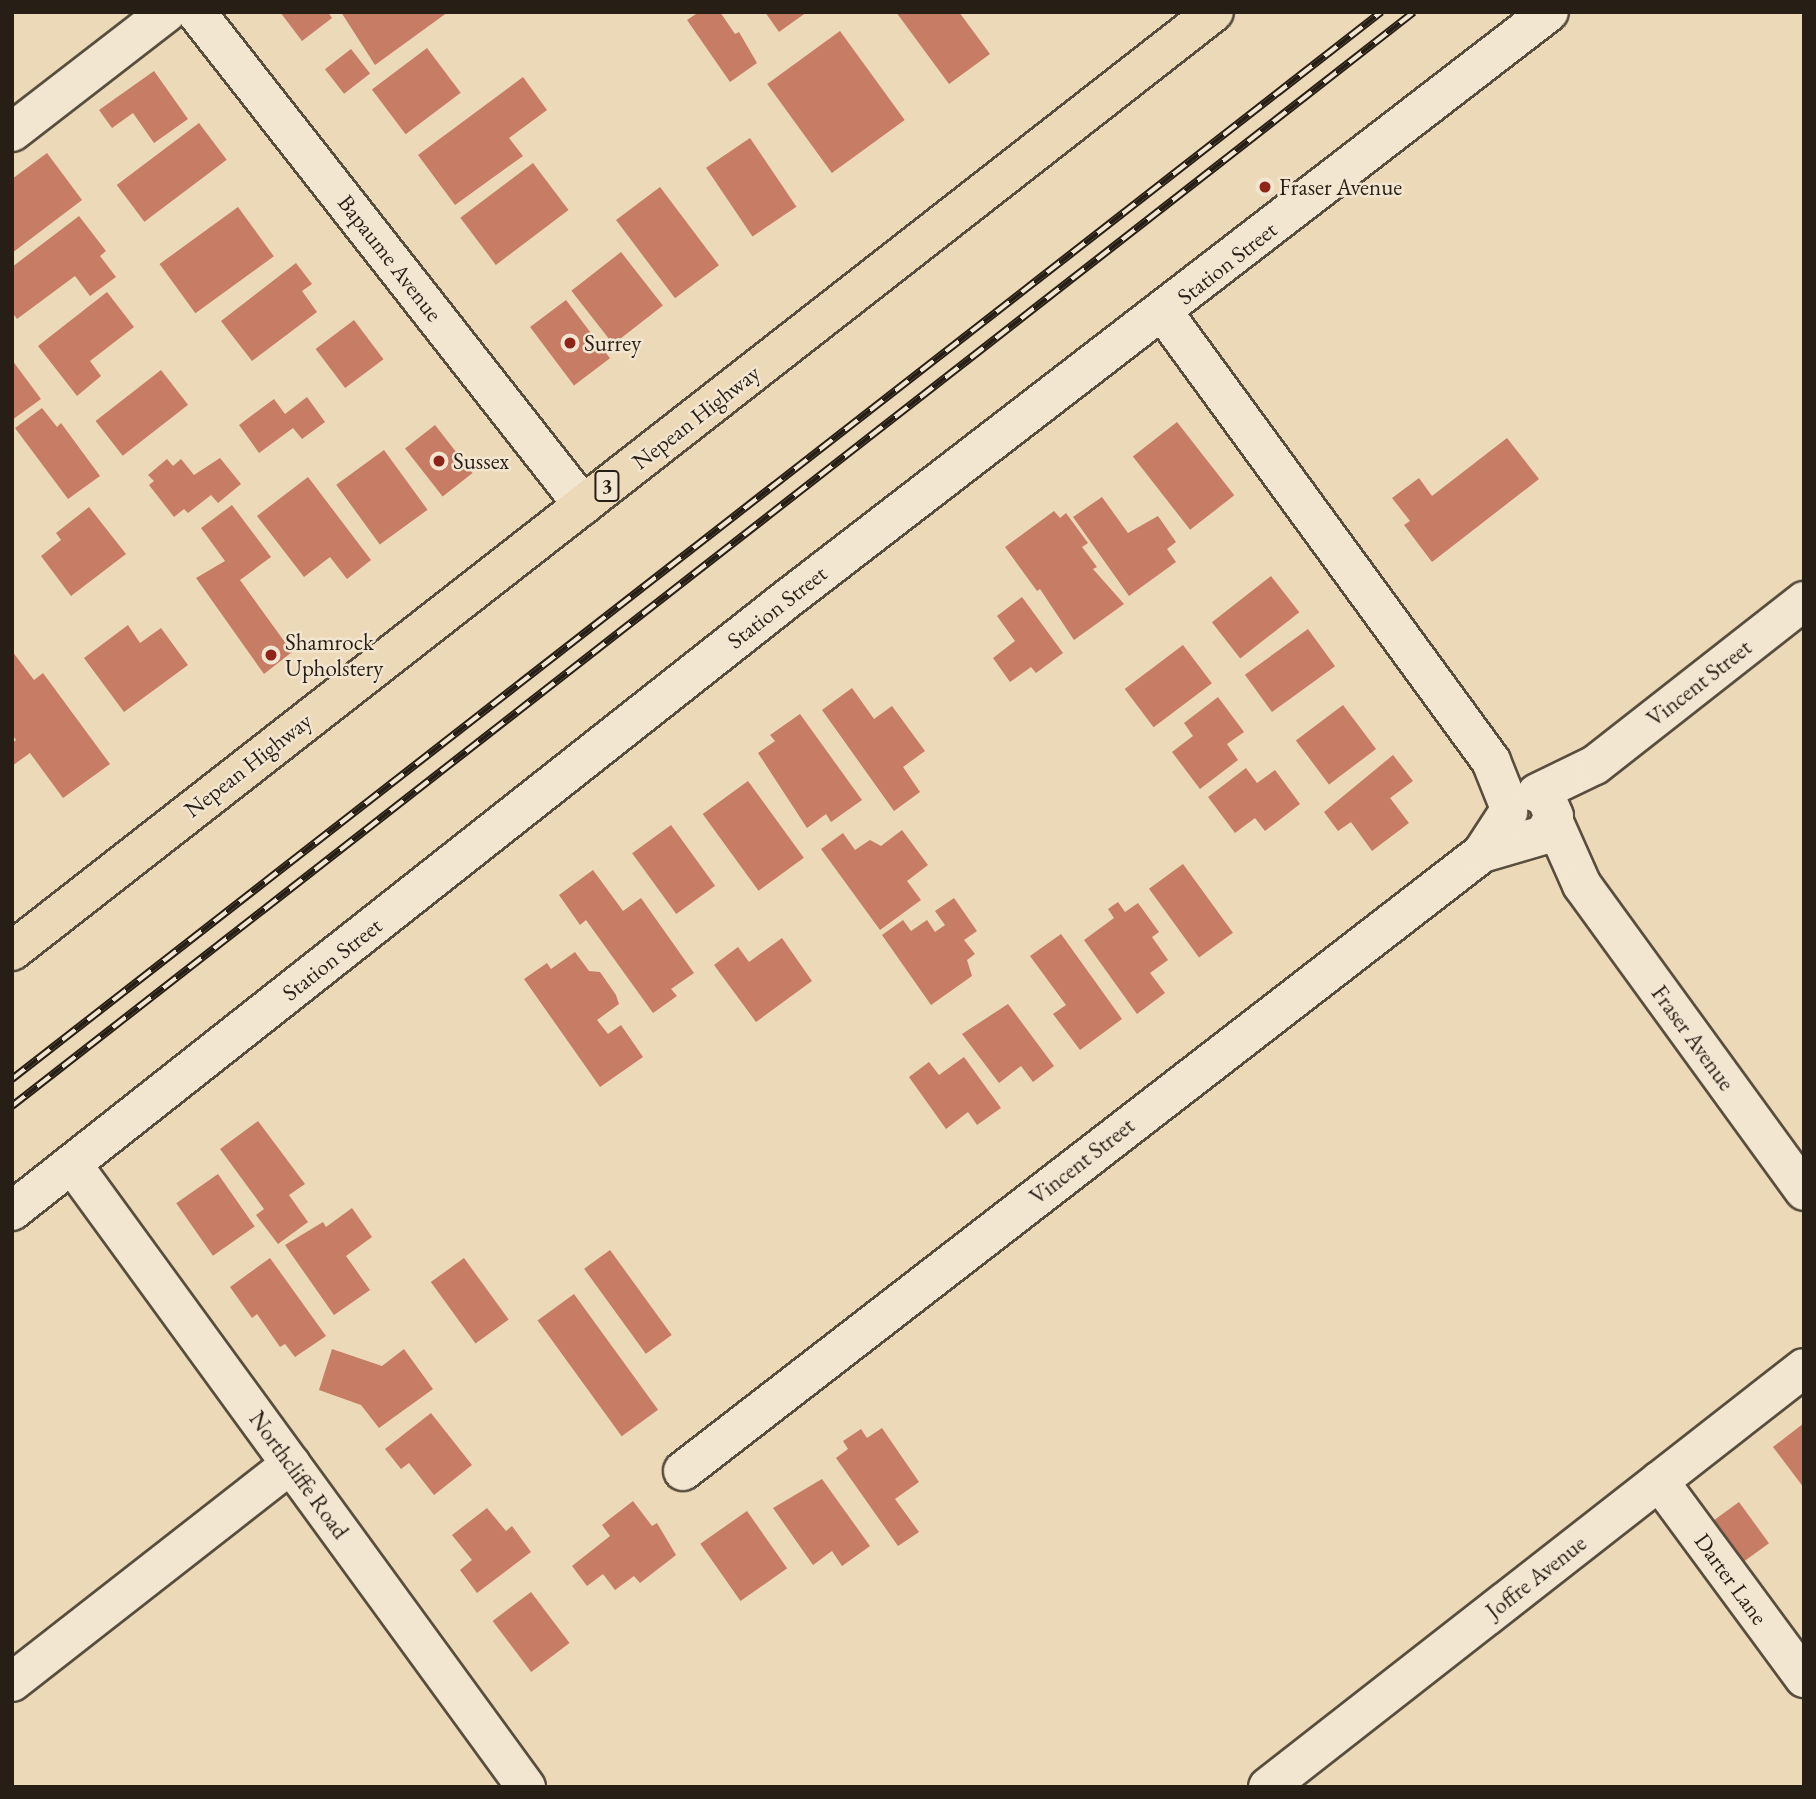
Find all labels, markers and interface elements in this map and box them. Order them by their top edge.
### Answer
place label: Fraser Avenue [1279,173,1402,201]
marker: Fraser Avenue [1257,179,1273,195]
street label: Bapaume Avenue [332,189,448,327]
street label: Station Street [1172,216,1282,310]
place label: Surrey [584,329,641,357]
marker: Surrey [562,335,578,351]
street label: Nepean Highway [627,359,765,475]
place label: Sussex [453,447,509,475]
marker: Sussex [431,453,447,469]
road number: 3 [593,468,621,504]
street label: Station Street [722,560,832,654]
place label: Shamrock Upholstery [285,628,383,682]
street label: Vincent Street [1641,634,1757,732]
marker: Shamrock Upholstery [263,647,279,663]
street label: Nepean Highway [179,707,317,823]
street label: Station Street [277,912,387,1006]
street label: Fraser Avenue [1646,980,1740,1096]
street label: Vincent Street [1024,1112,1140,1210]
street label: Northcliffe Road [243,1406,355,1544]
street label: Darter Lane [1689,1528,1773,1630]
street label: Joffre Avenue [1480,1529,1592,1625]

